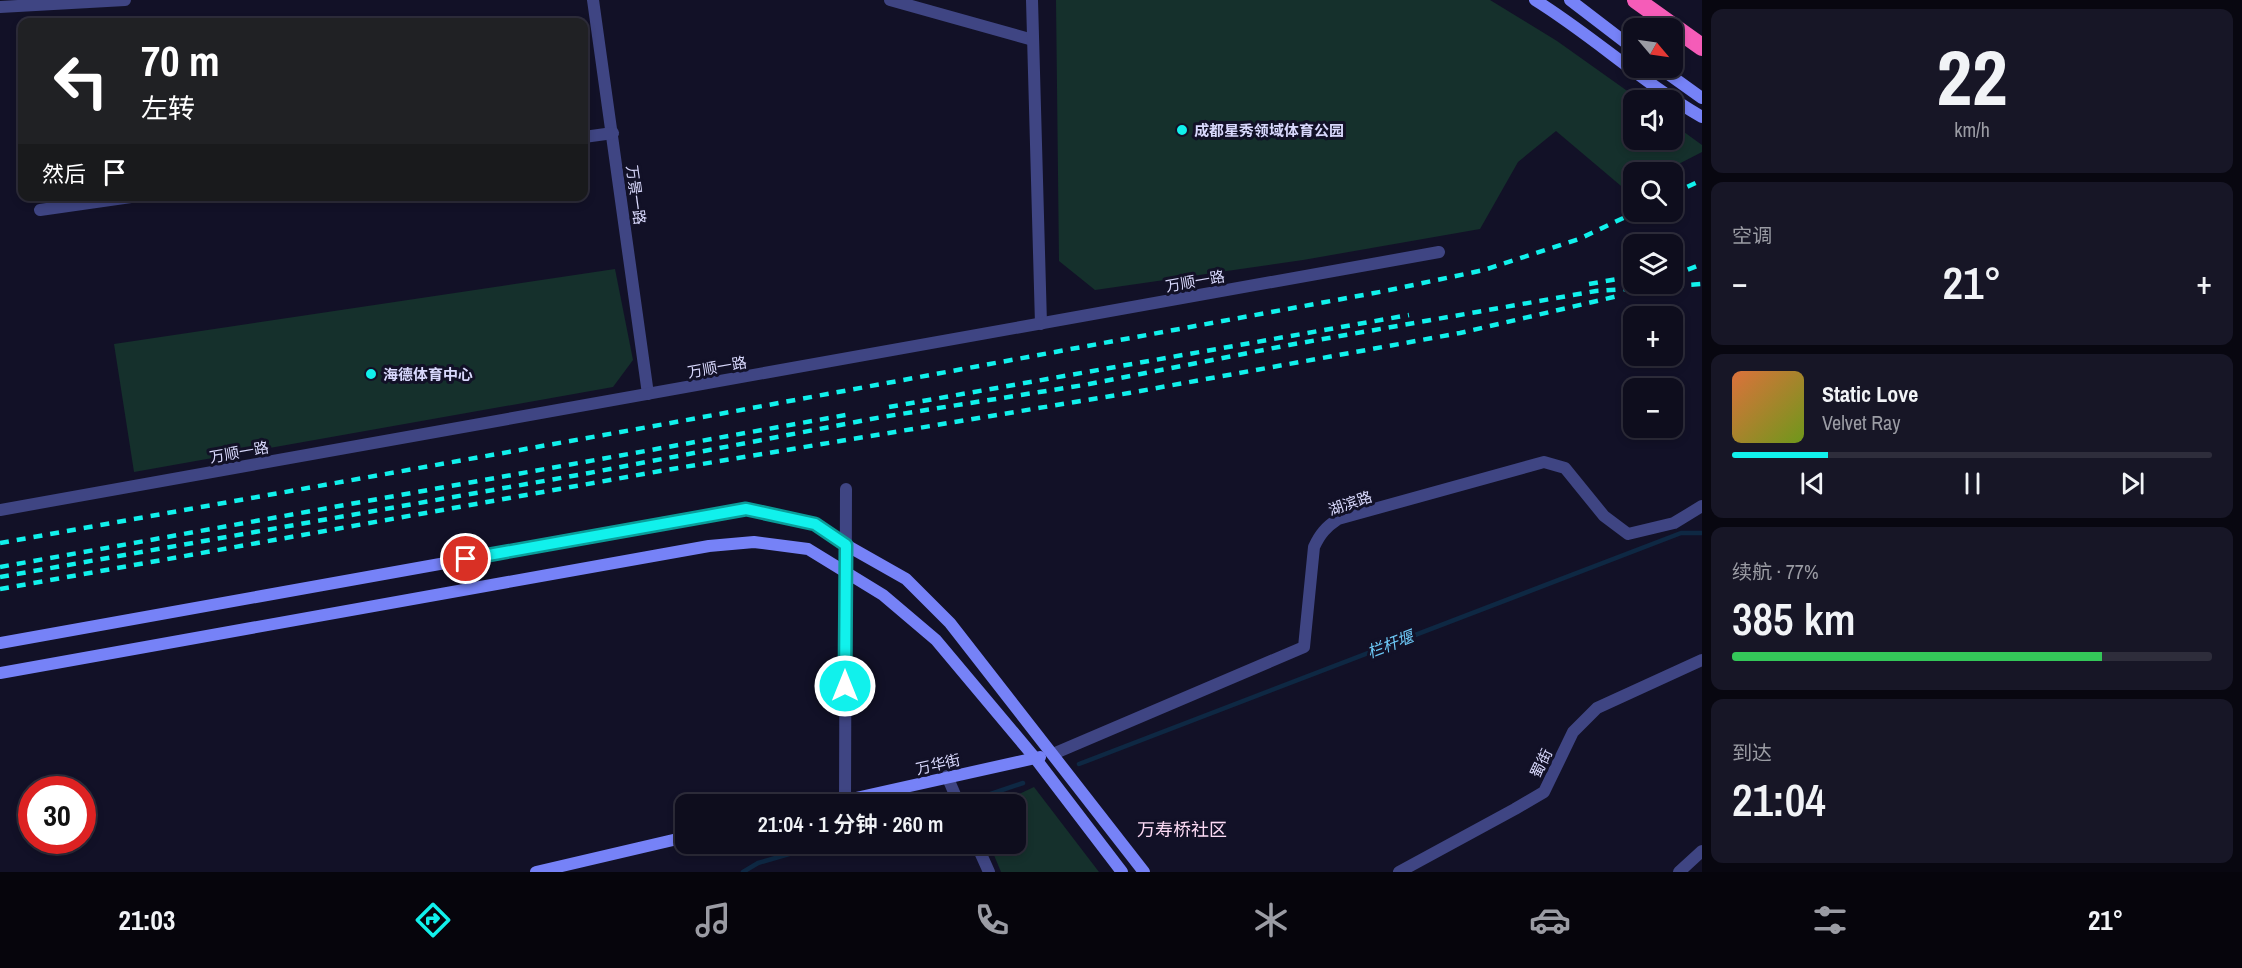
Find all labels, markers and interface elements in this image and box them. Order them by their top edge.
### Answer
north arrow [1623,18,1683,78]
map controls [1623,18,1683,438]
text: 22 [1936,24,2008,129]
text: 70 m [141,33,220,89]
icon: left [42,42,120,120]
text: 左转 [141,90,195,126]
button: sound [1623,90,1683,150]
text: km/h [1954,116,1990,143]
place label: 成都星秀领域体育公园 [1194,120,1344,141]
marker: 成都星秀领域体育公园 [1175,123,1189,137]
icon: arrive [98,156,131,189]
text: 然后 [42,159,86,189]
button: search [1623,162,1683,222]
street label: 万景一路 [621,164,651,226]
text: 空调 [1732,222,1772,249]
button: layers [1623,234,1683,294]
text: 21° [1942,252,2002,313]
text: − [1732,260,1748,304]
text: + [2196,260,2212,304]
street label: 万顺一路 [1164,265,1226,297]
button: + [1623,306,1683,366]
street label: 万顺一路 [686,351,748,383]
place label: 海德体育中心 [383,364,473,385]
marker: 海德体育中心 [364,367,378,381]
button: − [1623,378,1683,438]
text: Static Love [1822,379,1918,409]
text: Velvet Ray [1822,409,1900,436]
street label: 万顺一路 [208,436,270,468]
icon: previous [1796,467,1829,500]
icon: pause [1956,467,1989,500]
icon: next [2116,467,2149,500]
street label: 湖滨路 [1325,486,1375,520]
pin [440,533,491,584]
icon: arrive [449,542,482,575]
text: 续航 · 77% [1732,558,1819,585]
text: 385 km [1732,588,1856,649]
water label: 栏杆堰 [1364,624,1419,663]
position arrow [813,654,877,718]
text: 到达 [1732,739,1772,766]
street label: 蜀街 [1525,745,1557,781]
street label: 万华街 [914,749,962,779]
text: 21:04 [1732,769,1826,830]
speed limit sign: 30 [18,776,96,854]
text: 21:04 · 1 分钟 · 260 m [758,809,943,839]
district label: 万寿桥社区 [1137,817,1227,842]
icon: directions [412,899,454,941]
icon: music [692,899,734,941]
icon: phone [971,899,1013,941]
icon: climate [1250,899,1292,941]
icon: car [1529,899,1571,941]
icon: filters [1809,899,1851,941]
text: 21:03 [119,902,175,938]
text: 21° [2088,902,2123,938]

